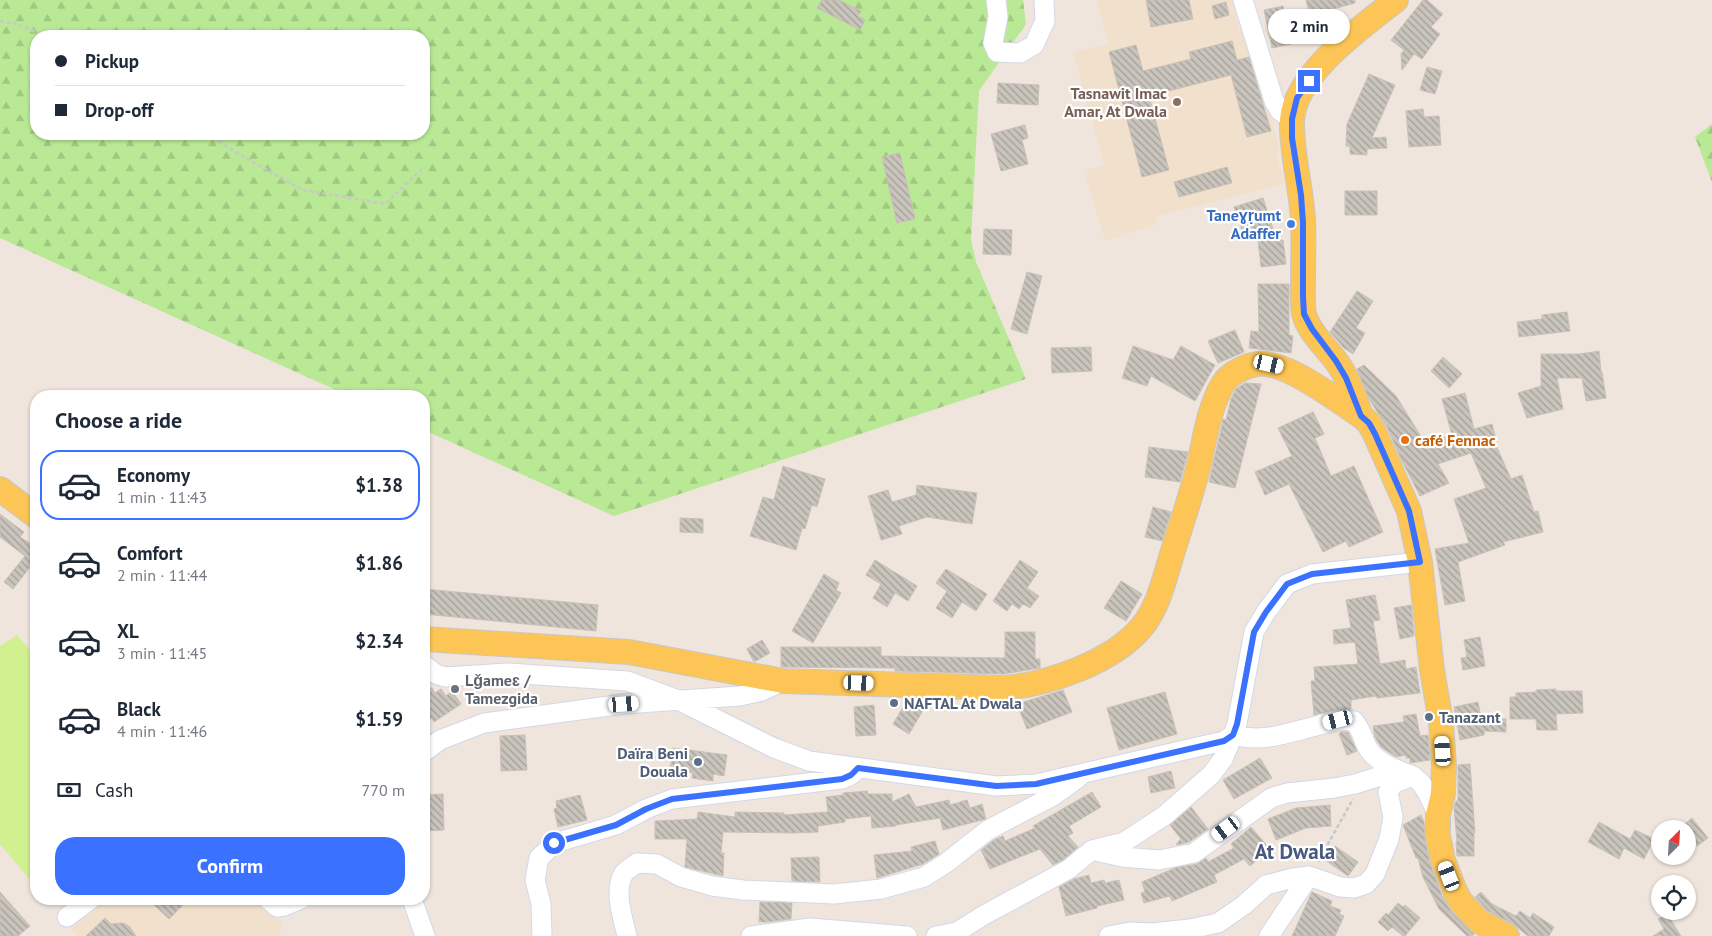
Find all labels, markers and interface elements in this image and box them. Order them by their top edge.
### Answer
callout: 2 min [1268,8,1350,44]
text: 2 min [1289,16,1329,36]
text: Pickup [85,49,139,73]
route end [1298,70,1320,92]
place label: Tasnawit Imac Amar, At Dwala [1064,83,1167,121]
marker: Tasnawit Imac Amar, At Dwala [1171,96,1183,108]
text: Drop-off [85,98,153,122]
place label: Taneɣṛumt Adaffer [1207,205,1281,243]
marker: Taneɣṛumt Adaffer [1285,218,1297,230]
car [1252,353,1285,375]
text: Choose a ride [55,406,182,434]
place label: café Fennac [1415,430,1496,450]
marker: café Fennac [1399,434,1411,446]
icon: car [57,463,102,508]
text: Economy [117,463,190,487]
text: $1.38 [355,473,403,497]
text: 1 min · 11:43 [117,487,207,507]
icon: car [57,541,102,586]
text: Comfort [117,541,183,565]
text: $1.86 [355,551,403,575]
text: 2 min · 11:44 [117,565,207,585]
icon: car [57,619,102,664]
text: XL [117,619,139,643]
text: $2.34 [355,629,403,653]
text: 3 min · 11:45 [117,643,207,663]
place label: Lǧameɛ / Tamezgida [465,670,538,708]
car [843,675,874,691]
marker: Lǧameɛ / Tamezgida [449,683,461,695]
place label: NAFTAL At Dwala [904,693,1022,713]
car [608,695,639,713]
icon: car [57,697,102,742]
text: Black [117,697,161,721]
marker: NAFTAL At Dwala [888,697,900,709]
text: $1.59 [355,707,403,731]
place label: Tanazant [1439,707,1501,727]
car [1321,709,1354,731]
marker: Tanazant [1423,711,1435,723]
text: 4 min · 11:46 [117,721,207,741]
car [1434,736,1451,766]
place label: Daïra Beni Douala [617,743,688,781]
marker: Daïra Beni Douala [692,756,704,768]
icon: cash [55,776,83,804]
text: Cash [95,778,133,802]
text: 770 m [362,780,405,800]
car [1209,814,1242,844]
north arrow [1651,820,1696,865]
map controls [1651,820,1696,920]
route start [543,832,565,854]
button: Confirm [55,837,405,895]
district label: At Dwala [1255,838,1335,865]
car [1436,859,1461,893]
button: locate [1651,875,1696,920]

